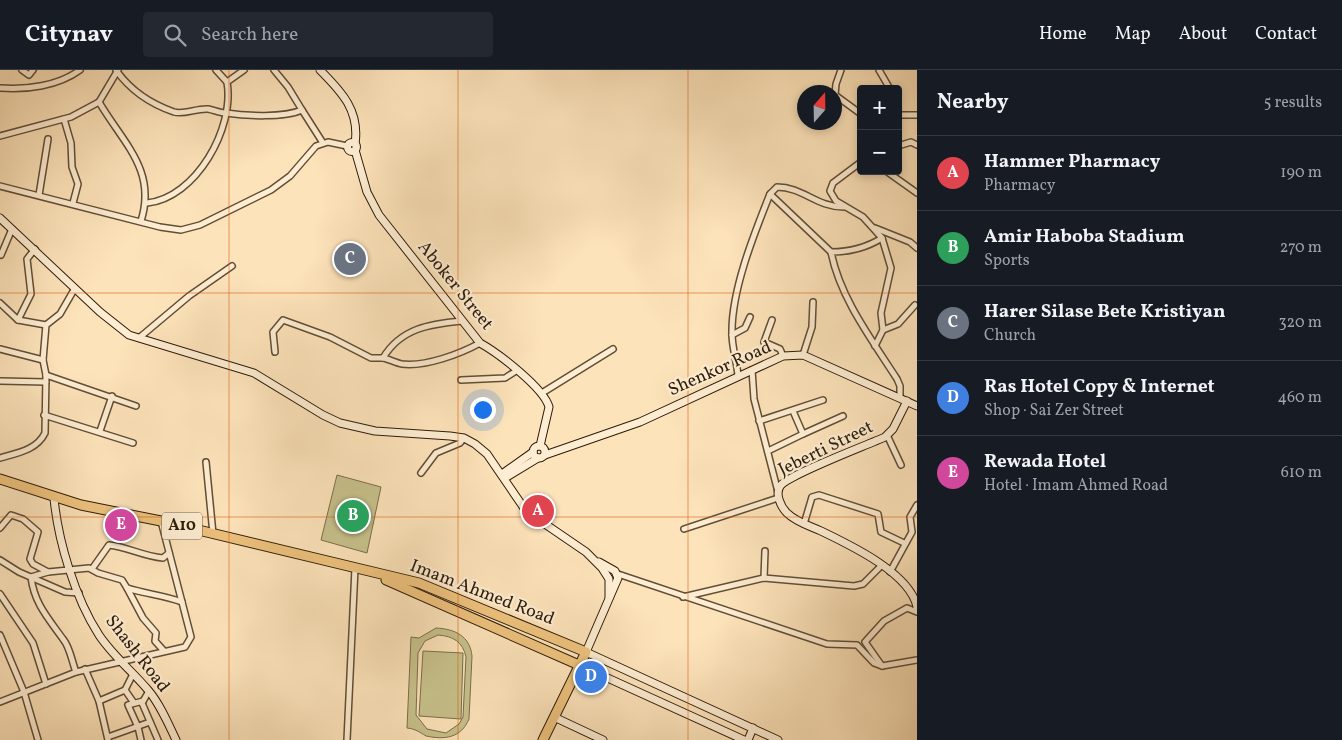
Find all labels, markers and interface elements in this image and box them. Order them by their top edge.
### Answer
search box [143,12,493,57]
text: Citynav [25,18,113,52]
icon: search [161,21,189,49]
text: Search here [201,22,298,48]
text: Home [1039,22,1087,47]
text: Map [1115,22,1151,47]
text: About [1179,22,1227,47]
text: Contact [1255,22,1317,47]
north arrow [797,85,842,130]
map controls [857,85,902,175]
button: + [857,85,902,130]
text: Nearby [937,88,1008,117]
text: 5 results [1264,92,1322,114]
button: − [857,130,902,175]
text: Hammer Pharmacy [984,149,1160,175]
text: A [947,162,959,184]
text: 190 m [1280,162,1322,184]
text: Pharmacy [984,175,1055,197]
text: Amir Haboba Stadium [984,224,1185,250]
street label: Aboker Street [411,236,499,336]
text: B [948,237,958,259]
text: 270 m [1280,237,1322,259]
pin: C [334,240,366,278]
text: Sports [984,250,1030,272]
text: Harer Silase Bete Kristiyan [984,299,1225,325]
text: C [948,312,958,334]
text: 320 m [1278,312,1322,334]
text: Church [984,325,1036,347]
street label: Shenkor Road [664,335,776,403]
text: Ras Hotel Copy & Internet [984,374,1215,400]
text: D [947,387,959,409]
text: 460 m [1278,387,1322,409]
your location [470,397,496,423]
text: Shop · Sai Zer Street [984,400,1124,422]
street label: Jeberti Street [774,415,878,483]
text: Rewada Hotel [984,449,1106,475]
text: E [948,462,958,484]
text: 610 m [1281,462,1322,484]
text: Hotel · Imam Ahmed Road [984,475,1168,497]
pin: A [522,492,554,530]
pin: B [337,497,369,535]
pin: E [105,506,137,544]
road number: A10 [162,512,202,540]
street label: Imam Ahmed Road [406,554,558,632]
street label: Shash Road [99,610,175,698]
pin: D [575,658,607,696]

